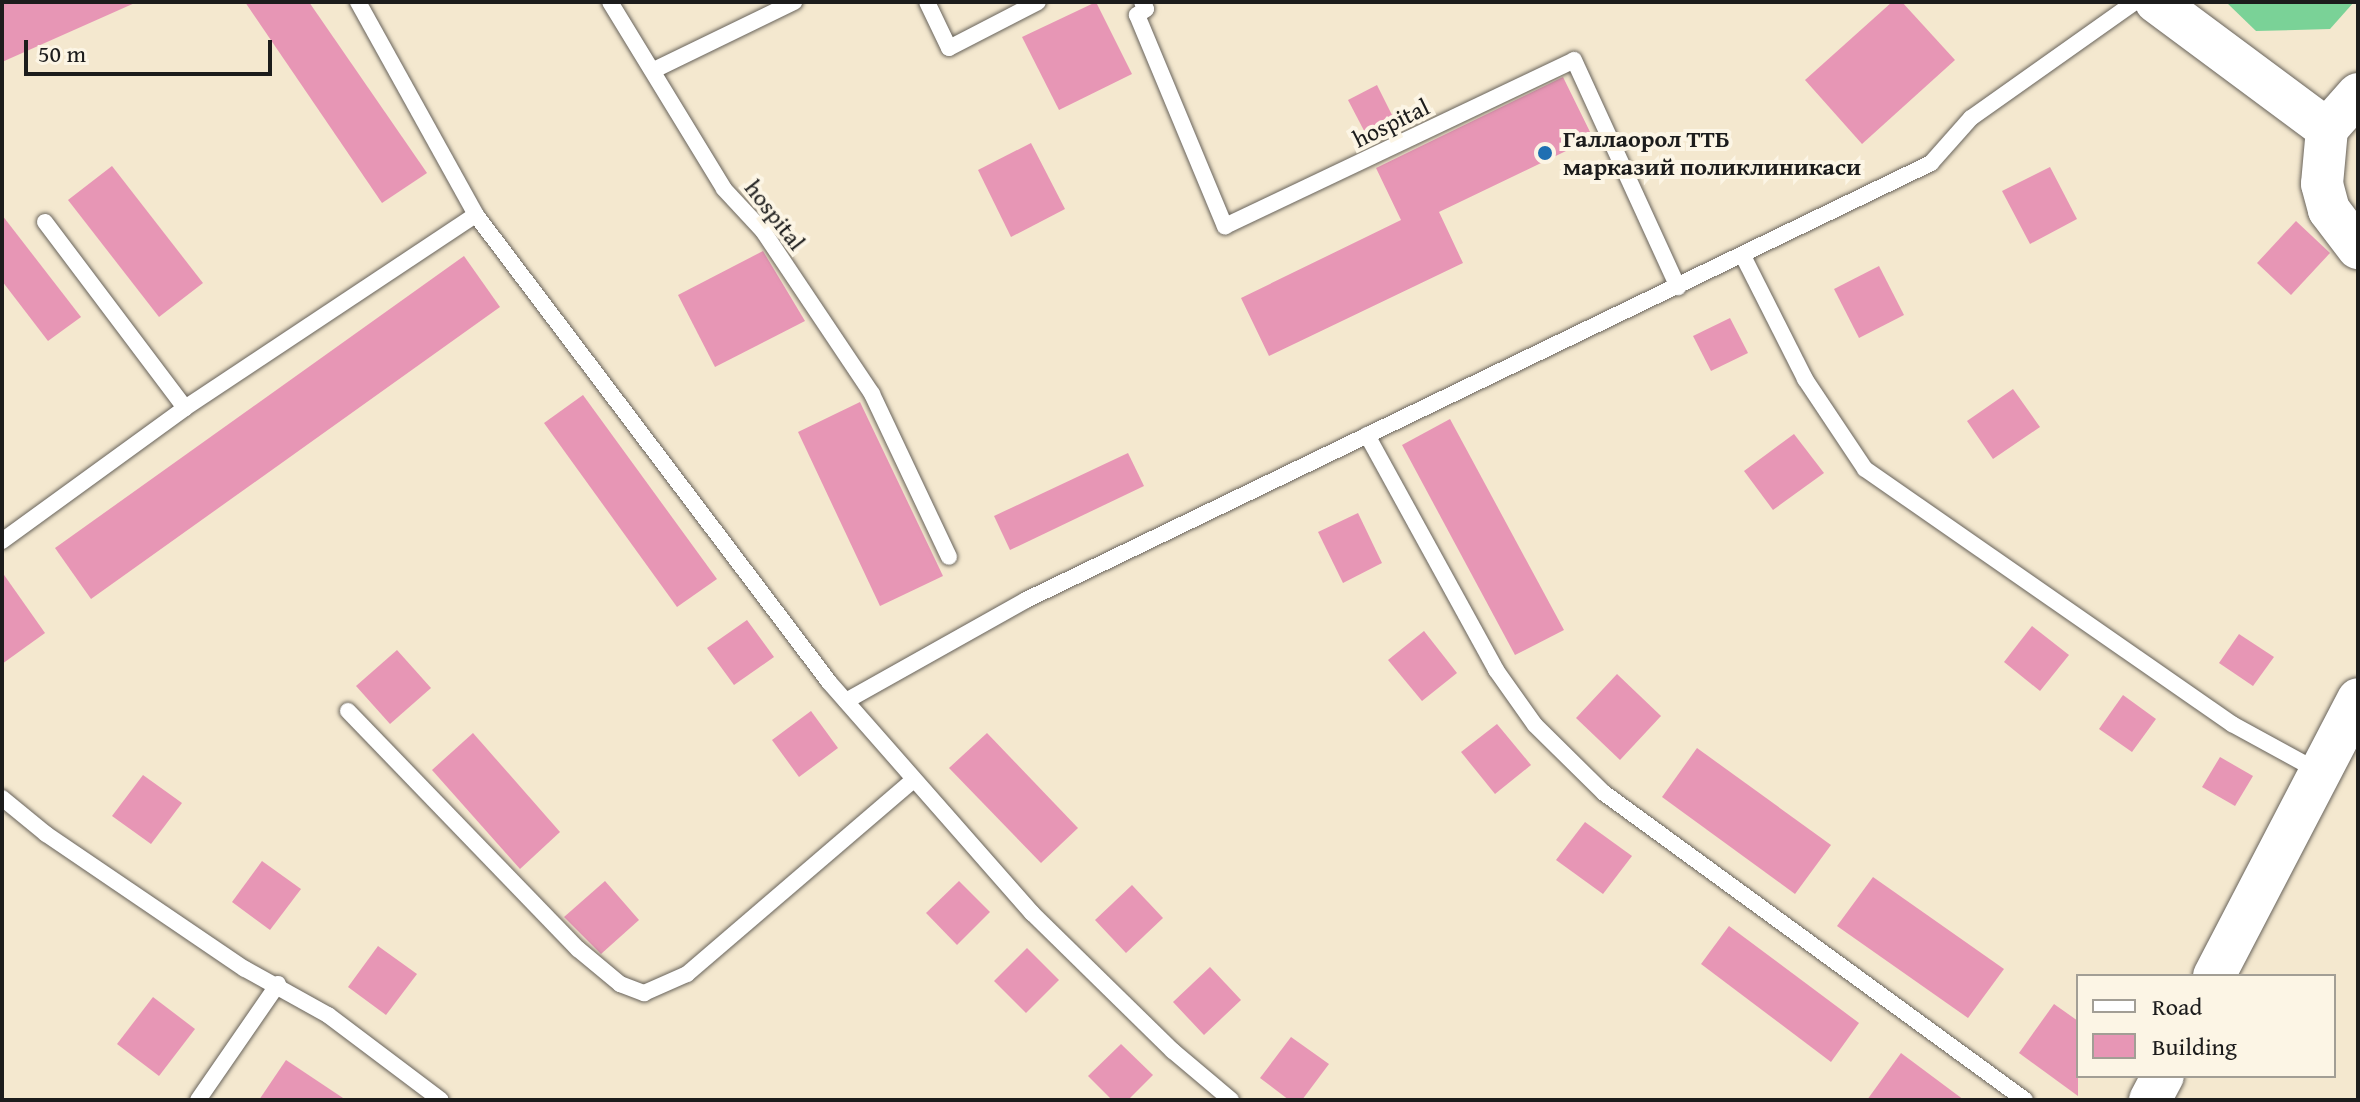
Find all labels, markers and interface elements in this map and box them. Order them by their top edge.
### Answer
scale bar [28,24,276,74]
text: 50 m [38,36,86,71]
street label: hospital [1348,92,1434,154]
place label: Галлаорол ТТБ марказий поликлиникаси [1563,125,1861,181]
marker: Галлаорол ТТБ марказий поликлиникаси [1534,142,1556,164]
street label: hospital [739,174,811,256]
legend [2076,974,2336,1078]
text: Road [2152,989,2202,1024]
text: Building [2152,1029,2237,1064]

